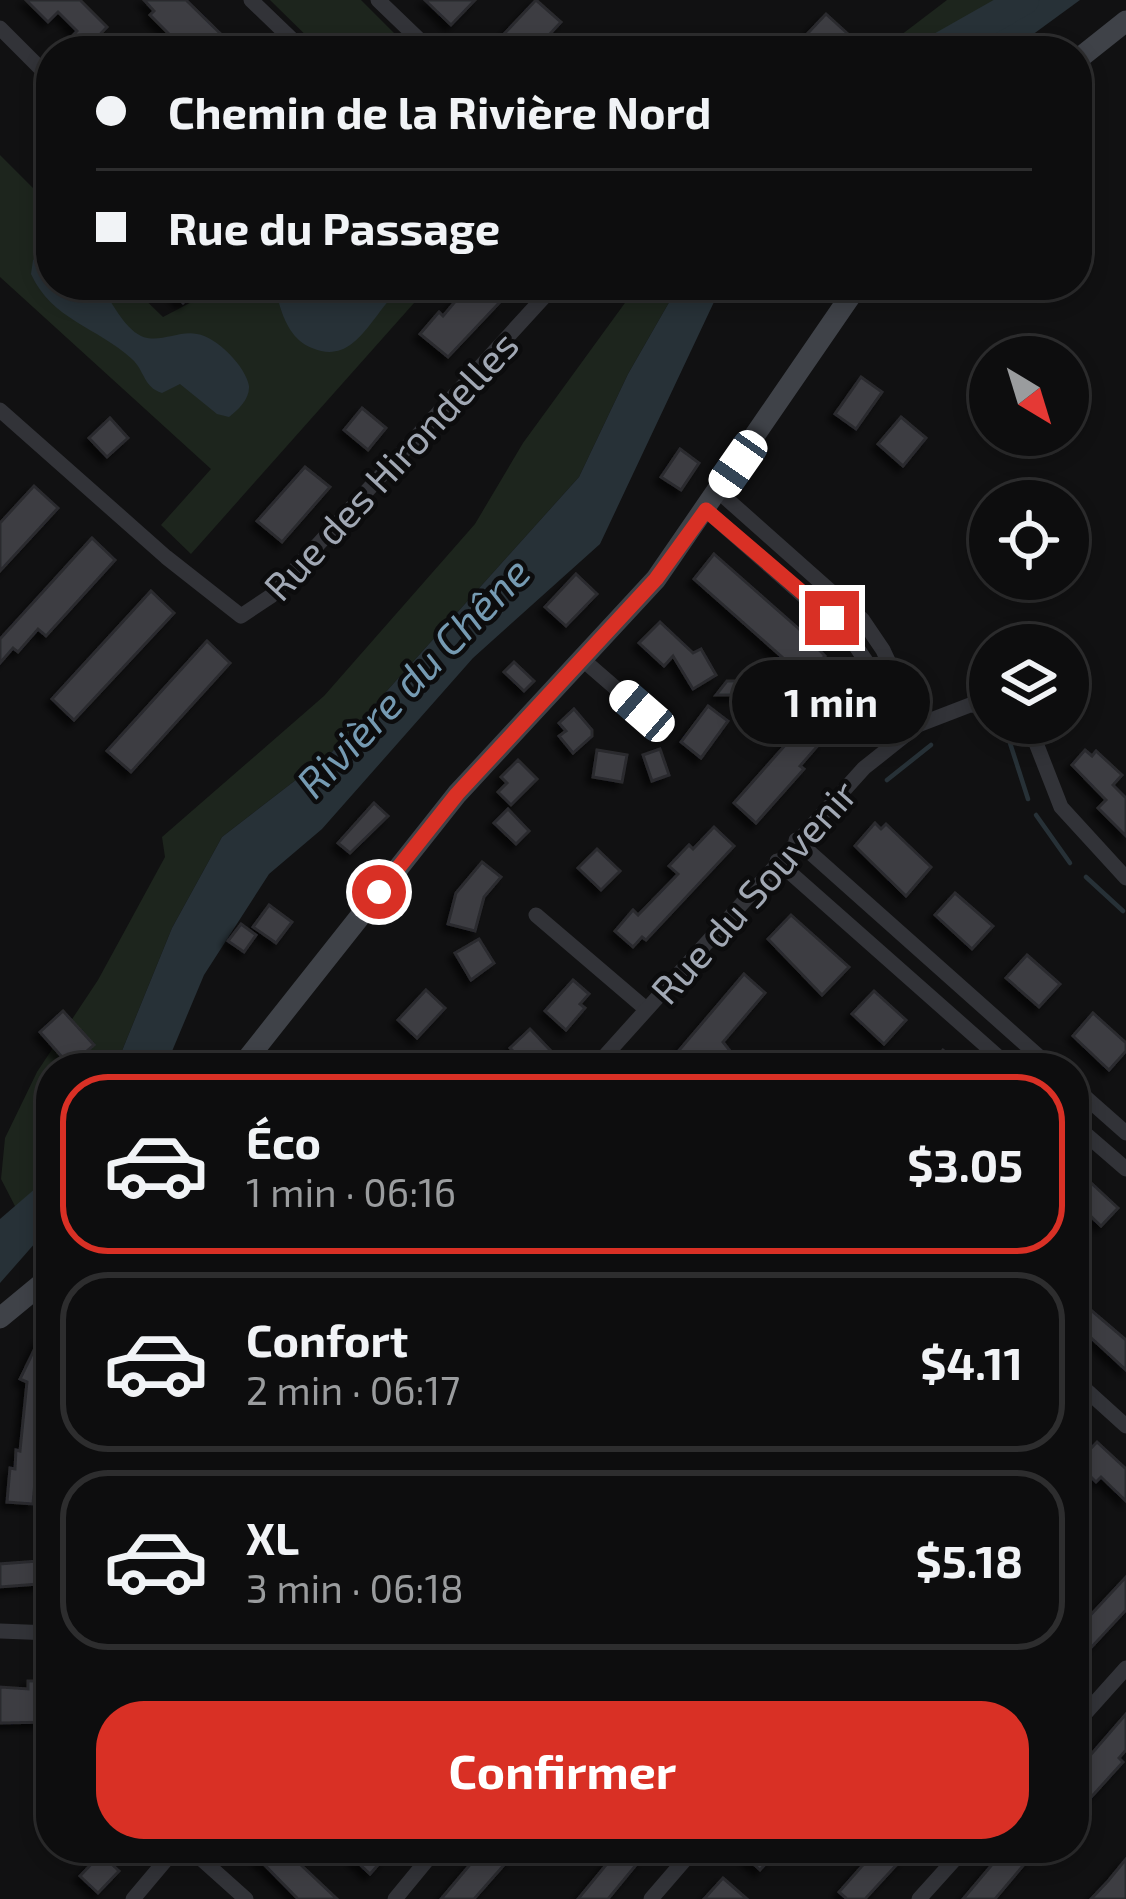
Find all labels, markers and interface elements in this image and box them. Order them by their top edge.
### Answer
text: Chemin de la Rivière Nord [168,84,711,138]
text: Rue du Passage [168,200,500,254]
street label: Rue des Hirondelles [253,321,527,609]
north arrow [969,336,1089,456]
map controls [969,336,1089,744]
car [703,424,773,504]
button: locate [969,480,1089,600]
water label: Rivière du Chêne [285,546,539,806]
route end [805,591,859,645]
button: layers [969,624,1089,744]
callout: 1 min [733,660,931,744]
car [603,674,681,748]
text: 1 min [784,678,878,725]
street label: Rue du Souvenir [640,769,866,1013]
route start [352,865,406,919]
icon: car [102,1110,210,1218]
text: Éco [246,1114,321,1168]
text: $3.05 [907,1137,1023,1191]
text: 1 min · 06:16 [246,1168,456,1215]
icon: car [102,1308,210,1416]
text: Confort [246,1312,408,1366]
text: $4.11 [920,1335,1023,1389]
text: 2 min · 06:17 [246,1366,460,1413]
icon: car [102,1506,210,1614]
text: XL [246,1510,299,1564]
text: $5.18 [916,1533,1023,1587]
text: 3 min · 06:18 [246,1564,464,1611]
button: Confirmer [96,1701,1029,1839]

